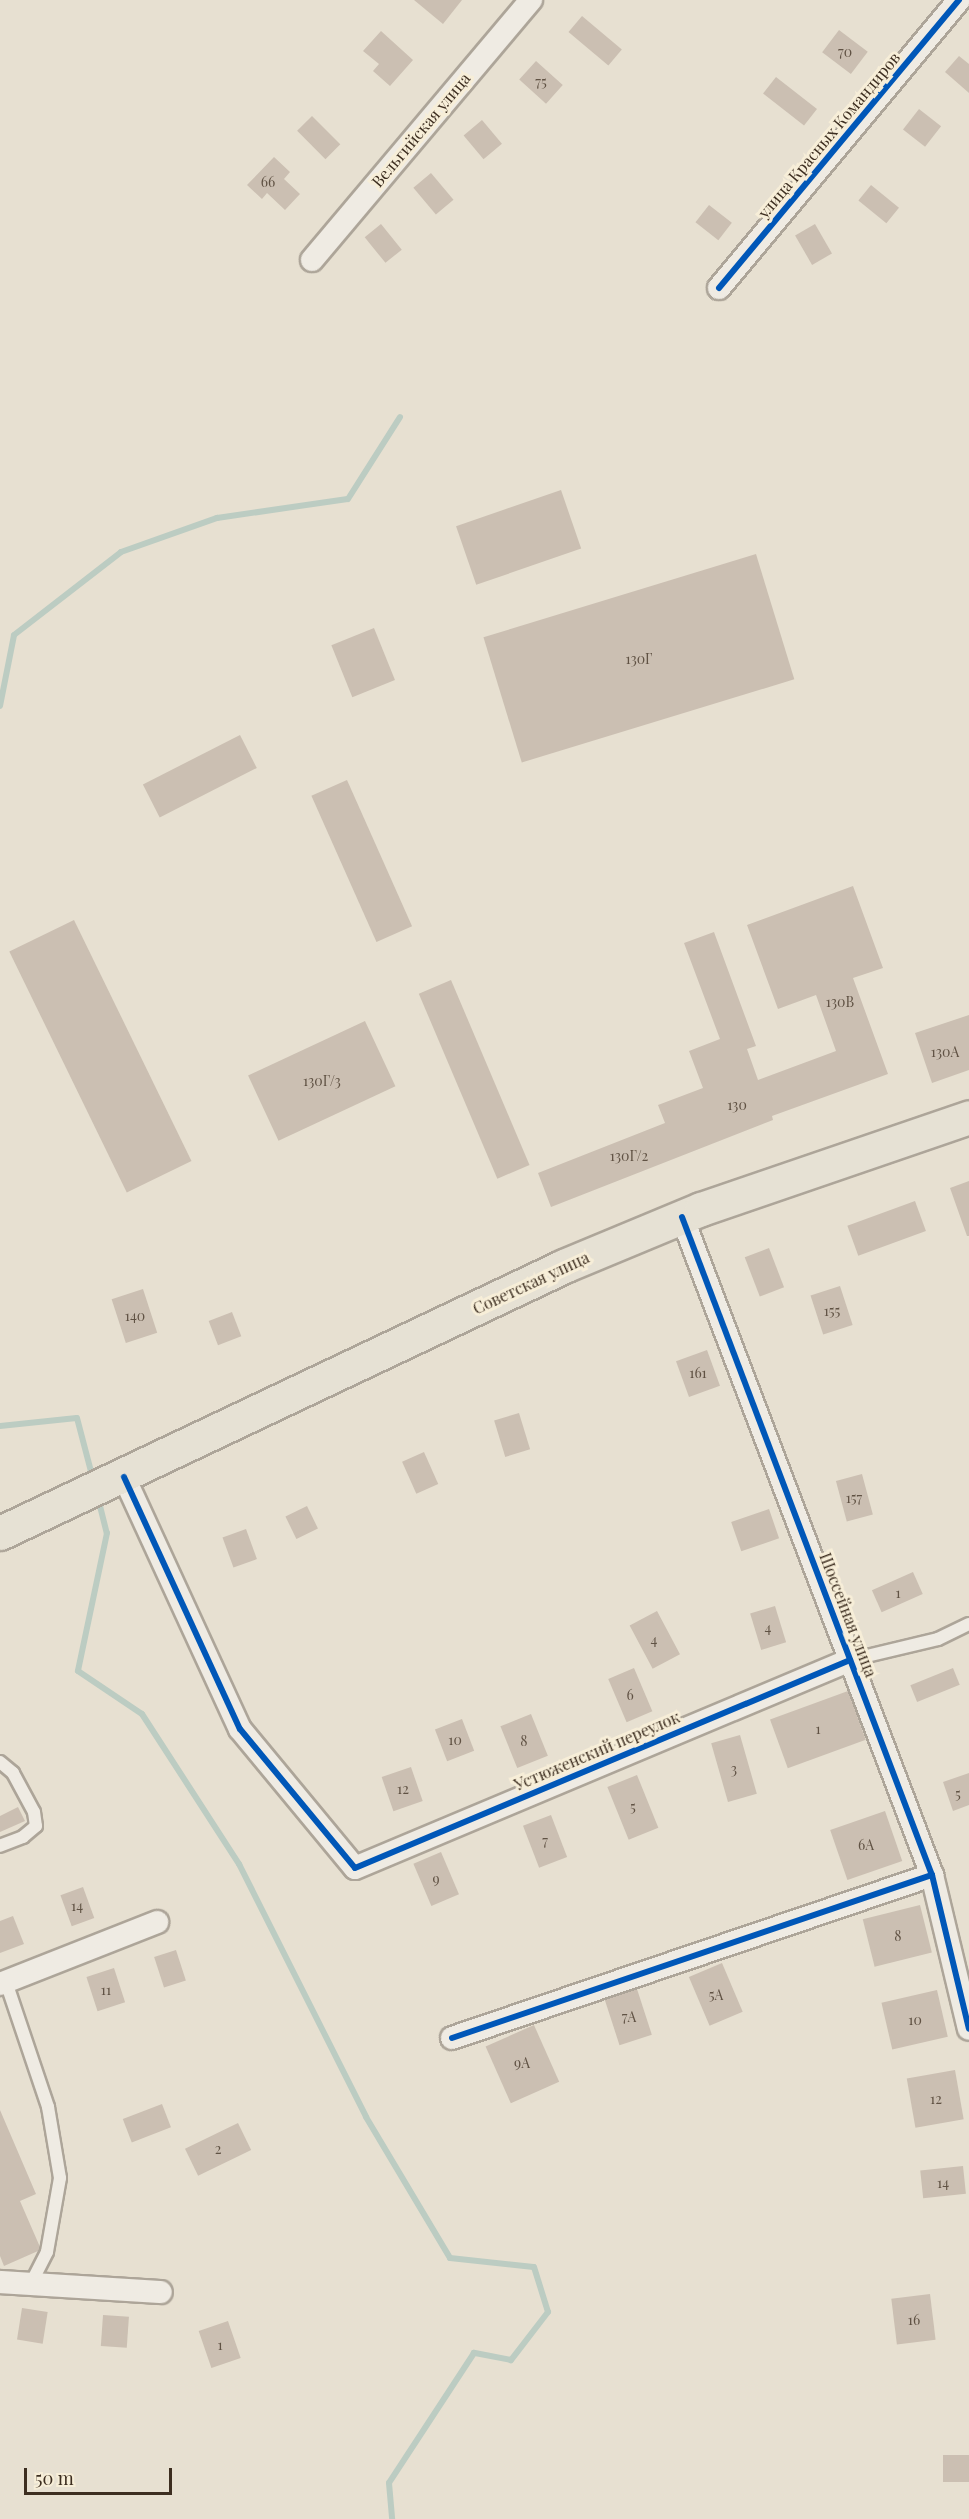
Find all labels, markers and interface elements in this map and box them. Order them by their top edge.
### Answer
house number: 70 [838,44,852,60]
street label: улица Красных Командиров [754,48,904,222]
street label: Вельгийская улица [368,69,474,191]
house number: 75 [535,74,547,90]
house number: 66 [261,174,275,190]
house number: 130Г [625,651,653,667]
house number: 130В [826,994,854,1010]
house number: 130А [931,1044,959,1060]
house number: 130Г/3 [303,1073,341,1089]
house number: 130 [727,1097,747,1113]
house number: 130Г/2 [610,1148,648,1164]
street label: Советская улица [470,1248,592,1318]
house number: 155 [824,1303,840,1319]
house number: 140 [125,1308,145,1324]
house number: 161 [689,1365,707,1381]
house number: 157 [846,1490,862,1506]
street label: Шоссейная улица [815,1550,881,1680]
house number: 1 [895,1585,901,1601]
house number: 4 [765,1620,771,1636]
house number: 4 [651,1632,657,1648]
house number: 6 [626,1687,634,1703]
street label: Устюженский переулок [511,1707,683,1795]
house number: 1 [815,1721,821,1737]
house number: 10 [448,1732,462,1748]
house number: 8 [520,1733,528,1749]
house number: 3 [731,1761,737,1777]
house number: 12 [397,1781,409,1797]
house number: 5 [955,1786,961,1802]
house number: 5 [630,1799,636,1815]
house number: 7 [542,1833,548,1849]
house number: 6А [858,1837,874,1853]
house number: 9 [432,1871,440,1887]
house number: 14 [71,1898,83,1914]
house number: 8 [894,1928,902,1944]
house number: 11 [101,1982,111,1998]
house number: 5А [709,1987,723,2003]
house number: 7А [622,2009,636,2025]
house number: 10 [908,2012,922,2028]
house number: 9А [514,2055,530,2071]
house number: 12 [930,2091,942,2107]
house number: 2 [215,2141,221,2157]
house number: 14 [937,2175,949,2191]
house number: 16 [908,2312,920,2328]
house number: 1 [217,2337,223,2353]
scale bar [27,2456,176,2494]
text: 50 m [35,2466,74,2490]

